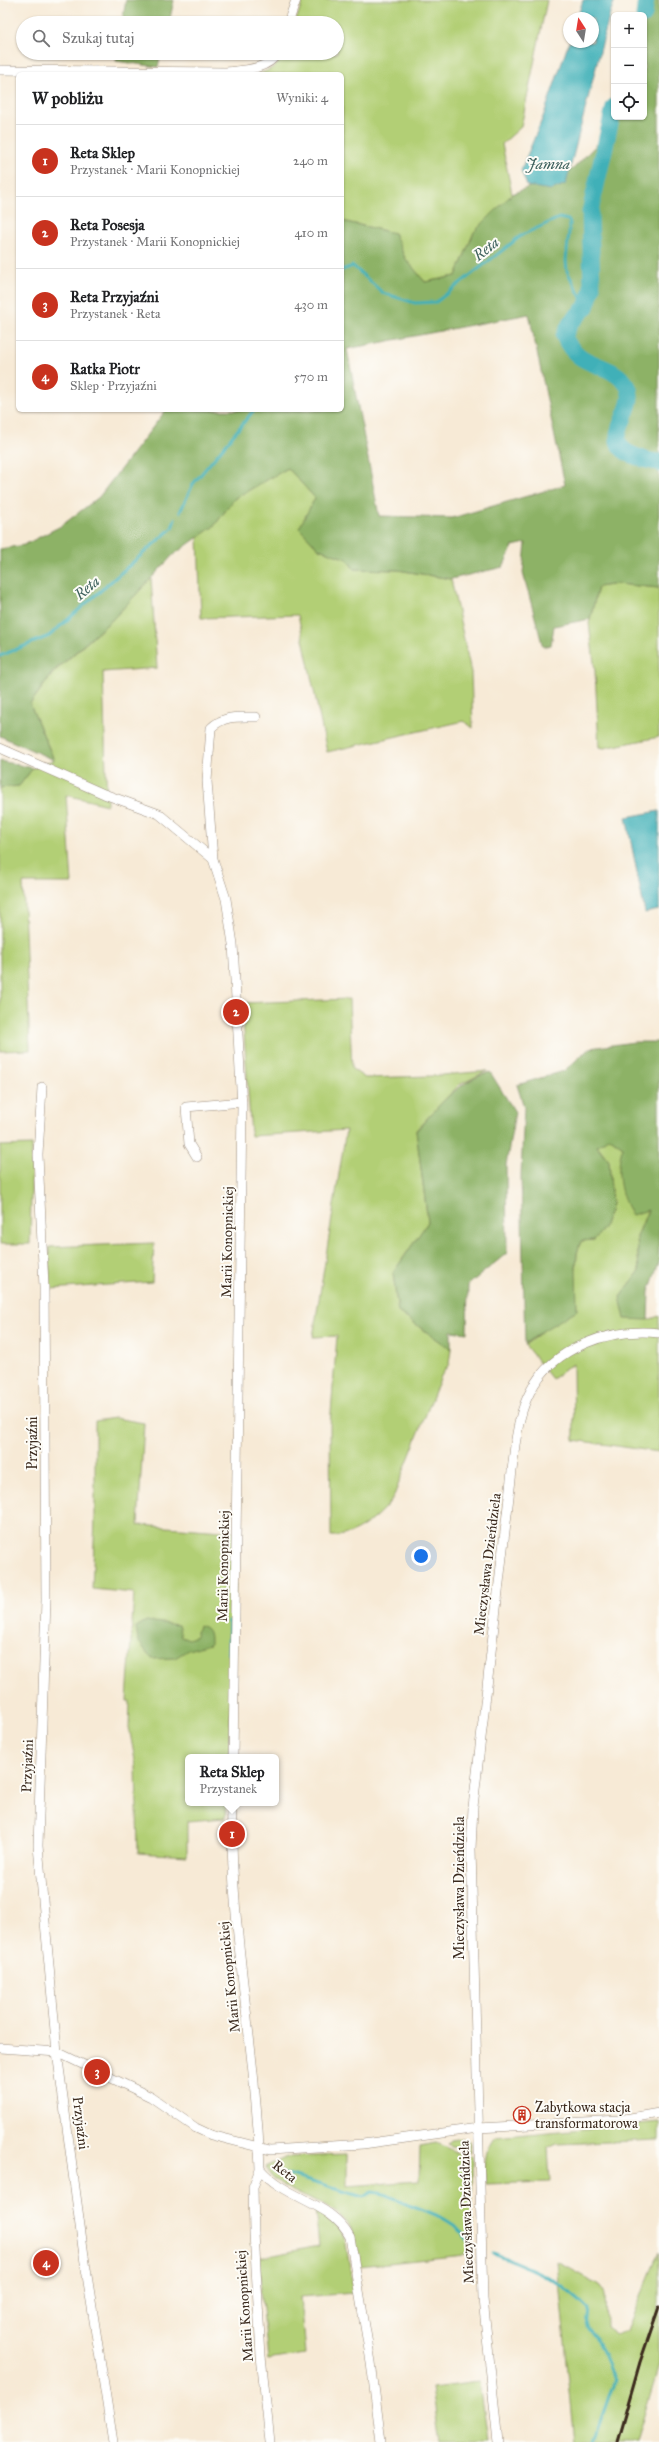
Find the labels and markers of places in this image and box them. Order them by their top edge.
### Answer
pin: 2 [223,997,249,1027]
pin: 1 [219,1819,245,1849]
pin: 3 [84,2057,110,2087]
place label: Zabytkowa stacja transformatorowa [535,2099,638,2132]
building icon: Zabytkowa stacja transformatorowa [512,2105,532,2125]
pin: 4 [33,2248,59,2278]

